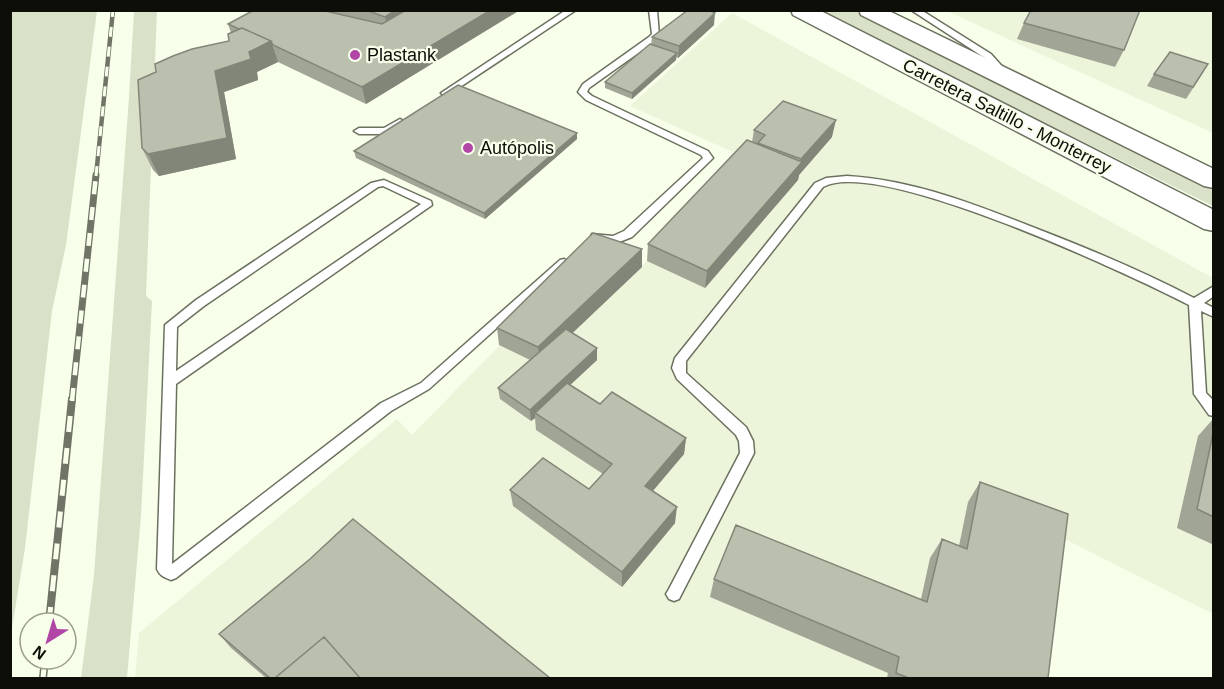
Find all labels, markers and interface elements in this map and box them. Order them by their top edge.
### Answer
place label: Plastank [367,45,437,65]
marker: Plastank [348,48,362,62]
street label: Carretera Saltillo - Monterrey [900,55,1114,177]
place label: Autópolis [480,138,554,158]
marker: Autópolis [461,141,475,155]
north arrow [18,611,78,671]
text: N [30,642,49,663]

